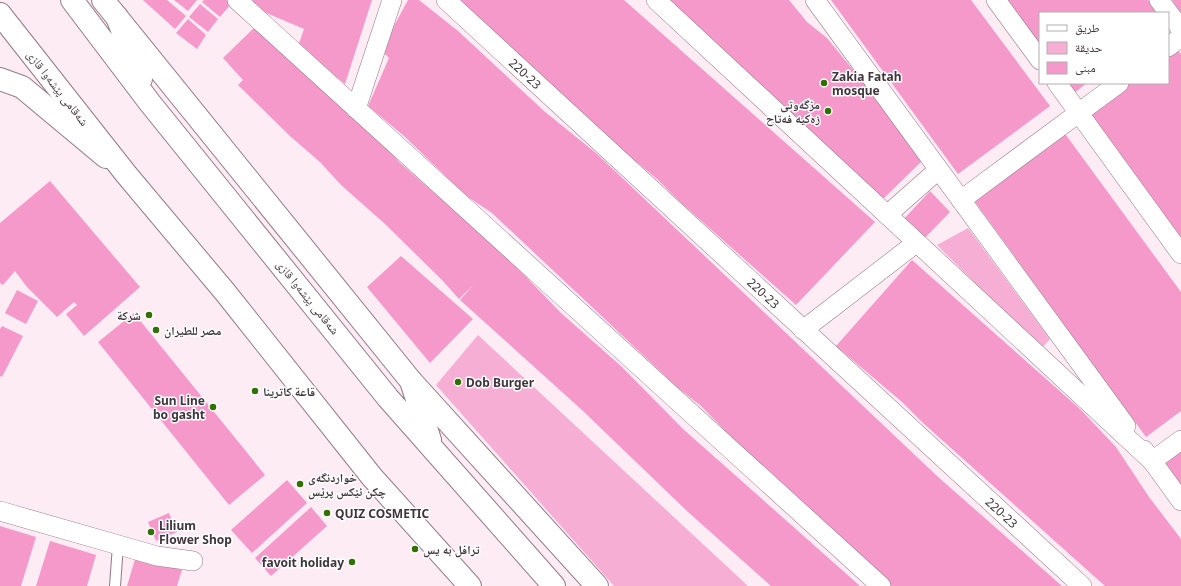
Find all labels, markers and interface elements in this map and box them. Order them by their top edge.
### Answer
legend [1039,12,1169,84]
text: طريق [1075,19,1100,36]
text: حديقة [1075,39,1103,56]
street label: شەقامی پێشەوا قازی [23,47,93,129]
street label: 220-23 [506,54,545,92]
text: مبنى [1075,59,1096,76]
place label: Zakia Fatah mosque [832,68,901,99]
marker: Zakia Fatah mosque [819,78,829,88]
place label: مزگەوتی زەکیە فەتاح [766,96,820,127]
marker: مزگەوتی زەکیە فەتاح [823,106,833,116]
street label: شەقامی پێشەوا قازی [273,256,344,338]
street label: 220-23 [744,274,784,312]
place label: شرکة [117,307,141,324]
marker: شرکة [144,310,154,320]
place label: مصر للطیران [164,322,222,339]
marker: مصر للطیران [151,325,161,335]
place label: Dob Burger [466,374,535,391]
marker: Dob Burger [453,377,463,387]
place label: قاعة كاترينا [263,383,315,400]
marker: قاعة كاترينا [250,386,260,396]
place label: Sun Line bo gasht [153,392,205,423]
marker: Sun Line bo gasht [208,402,218,412]
place label: خواردنگەی چکن ئێکس پرێس [308,469,386,500]
marker: خواردنگەی چکن ئێکس پرێس [295,479,305,489]
street label: 220-23 [982,493,1022,532]
place label: QUIZ COSMETIC [335,505,429,522]
marker: QUIZ COSMETIC [322,508,332,518]
place label: Lilium Flower Shop [159,517,232,548]
marker: Lilium Flower Shop [146,527,156,537]
place label: ترافل به يس [423,541,480,558]
marker: ترافل به يس [410,544,420,554]
place label: favoit holiday [262,554,344,571]
marker: favoit holiday [347,557,357,567]

